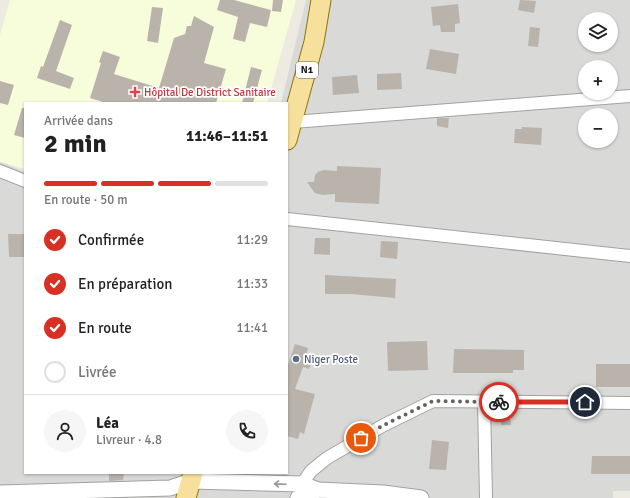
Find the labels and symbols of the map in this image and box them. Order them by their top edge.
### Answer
road number: N1 [296,62,318,78]
marker: Hôpital De District Sanitaire [129,86,141,98]
place label: Hôpital De District Sanitaire [144,86,276,99]
place label: Niger Poste [304,353,358,366]
marker: Niger Poste [291,354,301,364]
courier [479,382,519,422]
pin [568,385,602,419]
pin [344,421,378,455]
one-way arrow [274,480,287,488]

